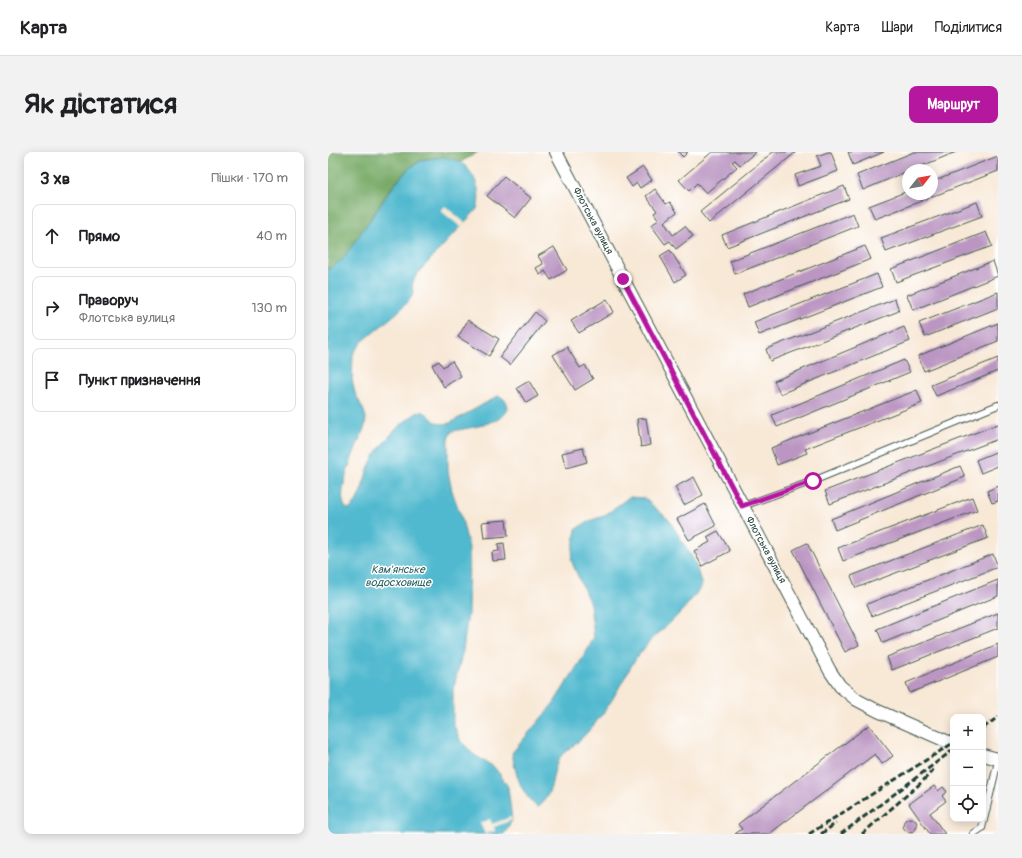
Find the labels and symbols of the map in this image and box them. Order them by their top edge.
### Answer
north arrow [902,164,938,200]
street label: Флотська вулиця [570,186,616,257]
route end [614,270,632,288]
route start [804,472,822,490]
street label: Флотська вулиця [743,515,789,586]
water label: Кам'янське водосховище [365,563,432,589]

